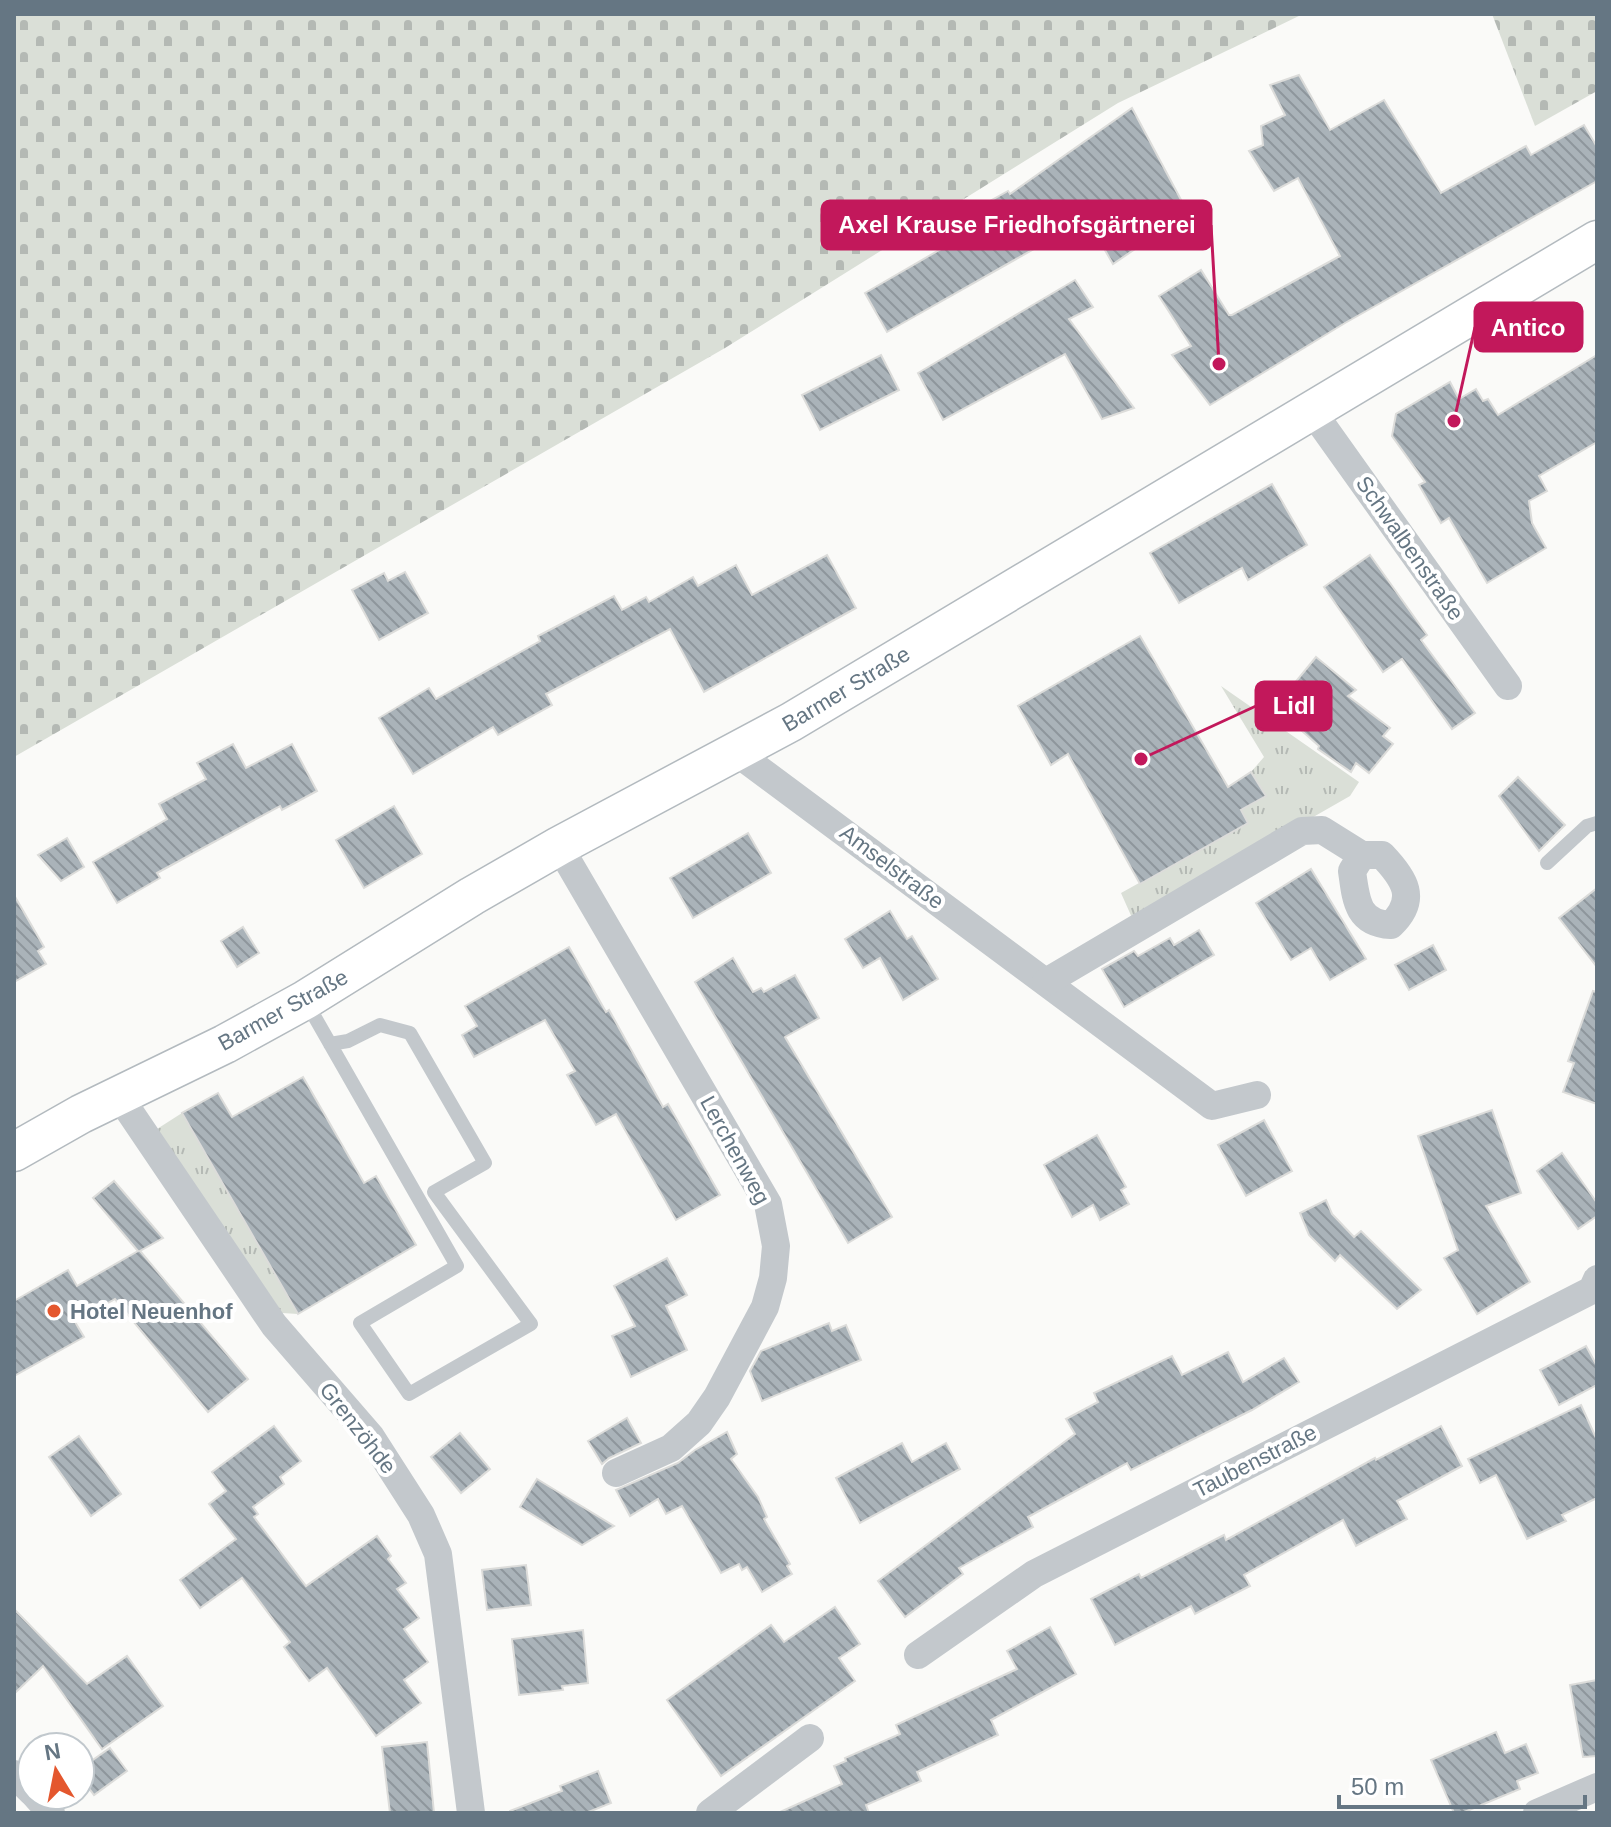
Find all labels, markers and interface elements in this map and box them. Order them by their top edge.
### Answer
callout: Axel Krause Friedhofsgärtnerei [822,201,1211,249]
text: Axel Krause Friedhofsgärtnerei [838,211,1196,238]
callout: Antico [1475,303,1582,351]
text: Antico [1491,314,1565,341]
street label: Schwalbenstraße [1351,471,1469,625]
street label: Barmer Straße [778,641,914,737]
callout: Lidl [1256,682,1331,730]
text: Lidl [1273,692,1315,719]
street label: Amselstraße [835,820,949,914]
street label: Barmer Straße [214,964,352,1056]
street label: Lerchenweg [695,1092,775,1208]
place label: Hotel Neuenhof [70,1299,233,1324]
marker: Hotel Neuenhof [45,1302,63,1320]
street label: Grenzöhde [315,1377,401,1479]
street label: Taubenstraße [1189,1419,1321,1503]
north arrow [16,1731,96,1811]
text: N [43,1738,63,1765]
scale bar [1339,1759,1585,1809]
text: 50 m [1351,1773,1404,1800]

